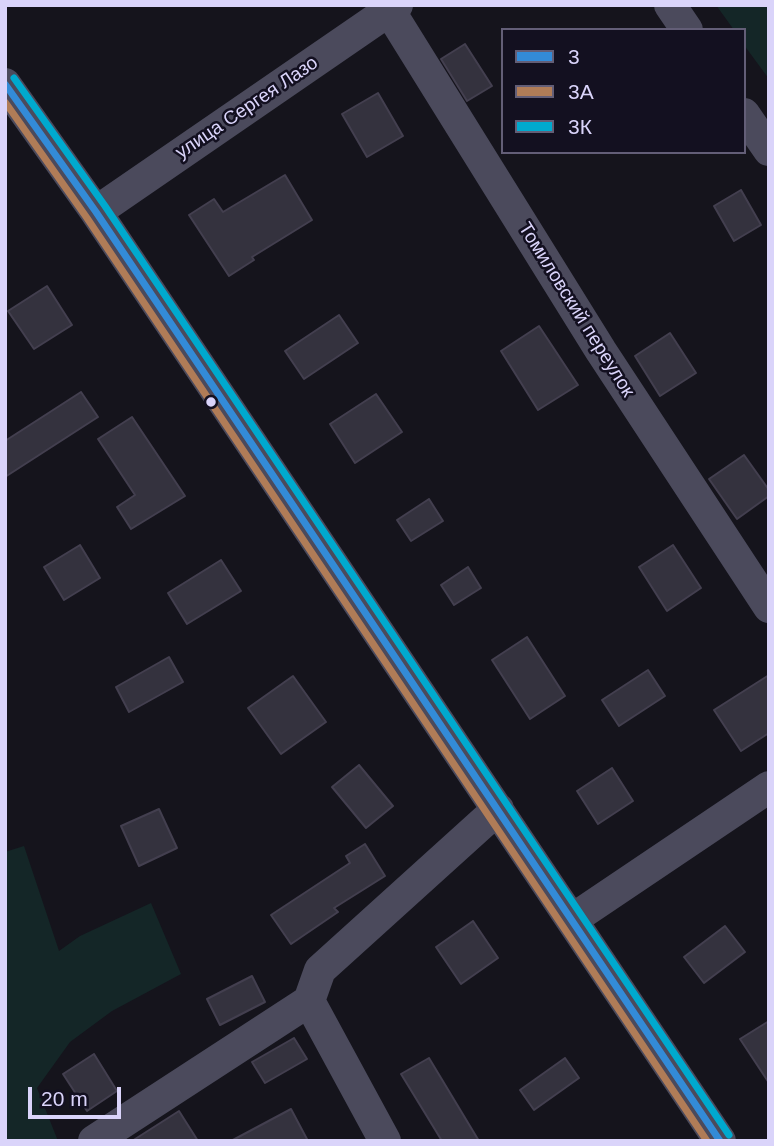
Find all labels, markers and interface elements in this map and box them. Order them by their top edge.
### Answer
legend [501,28,746,154]
text: 3 [568,45,580,68]
street label: улица Сергея Лазо [171,52,323,164]
text: 3А [568,80,594,103]
text: 3К [568,115,592,138]
street label: Томиловский переулок [513,219,639,401]
unlabelled marker [204,395,218,409]
scale bar [32,1072,124,1116]
text: 20 m [41,1087,88,1110]

